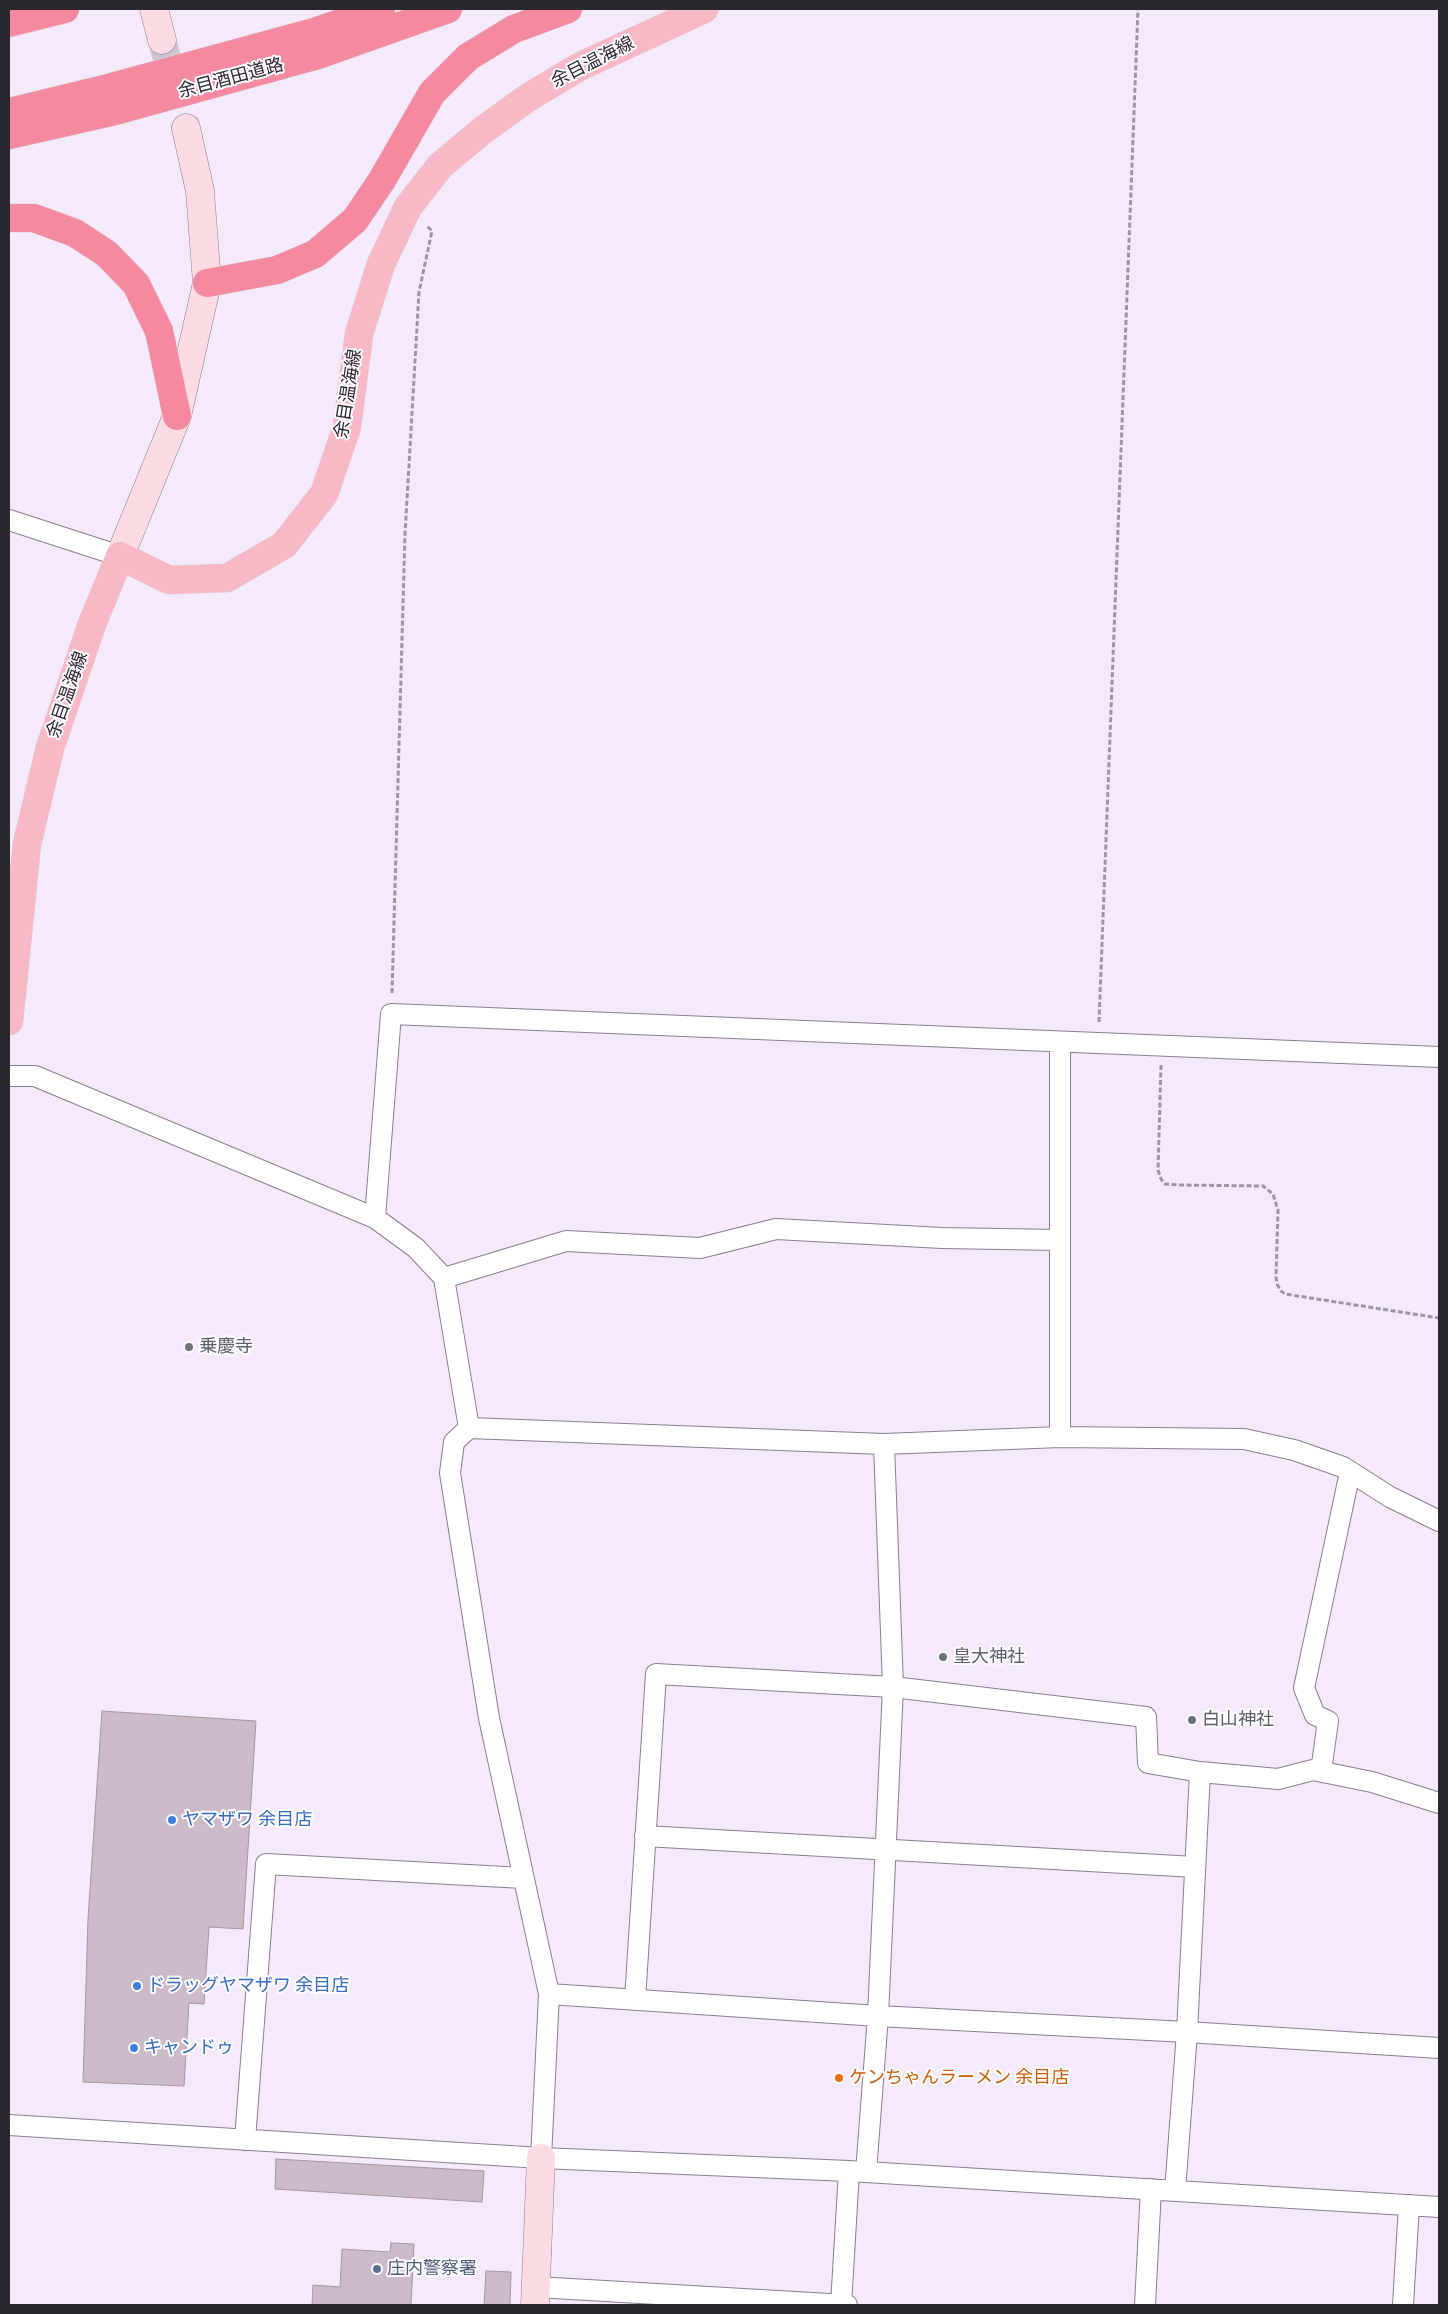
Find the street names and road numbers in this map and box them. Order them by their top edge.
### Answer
street label: 余目温海線 [548,33,638,93]
street label: 余目酒田道路 [176,55,286,103]
street label: 余目温海線 [331,348,367,440]
street label: 余目温海線 [43,649,93,741]

